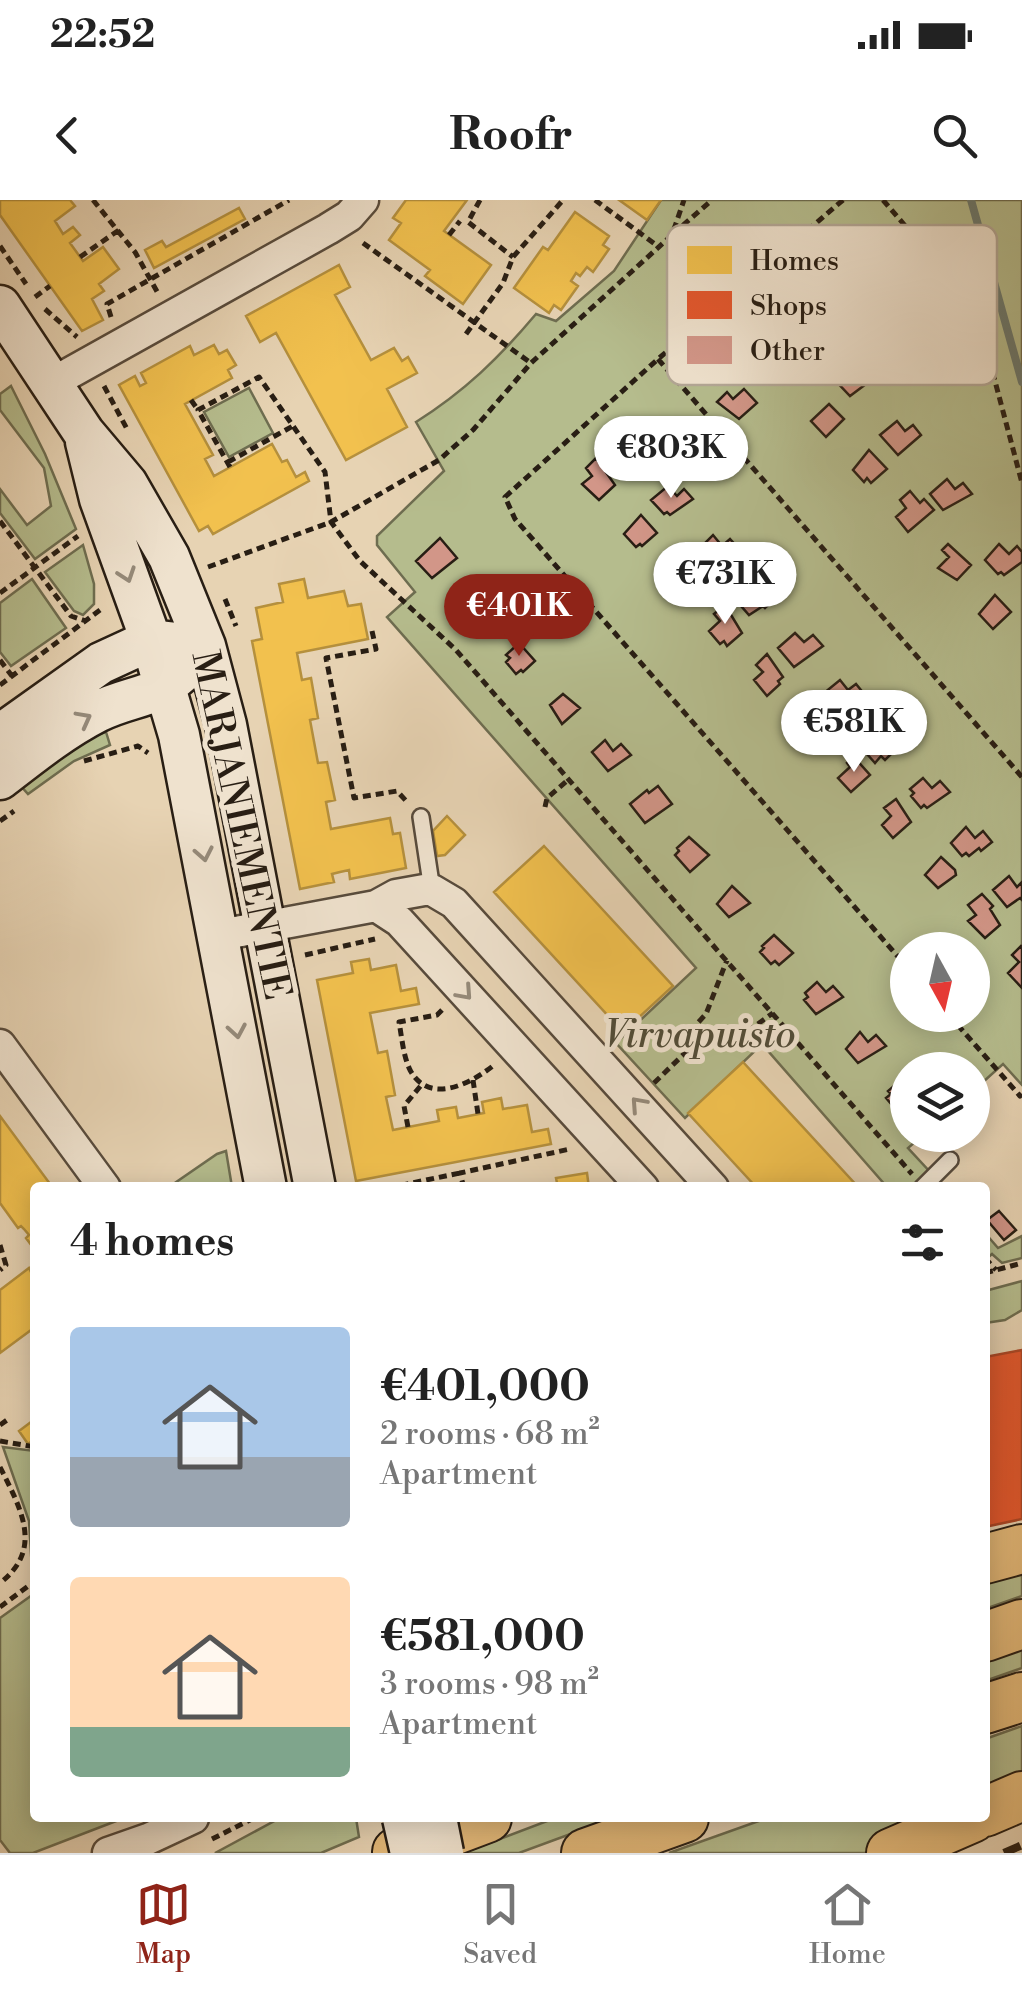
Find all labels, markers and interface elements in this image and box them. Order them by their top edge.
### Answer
text: 22:52 [50,12,155,59]
text: Roofr [449,107,573,164]
icon: back [40,108,95,163]
icon: search [927,108,982,163]
legend [667,225,997,385]
text: Homes [750,244,839,279]
text: Shops [750,289,827,324]
text: Other [750,334,825,369]
pin: €803K [601,416,741,501]
text: €803K [616,428,726,468]
pin: €731K [655,542,795,627]
text: €731K [675,554,775,594]
one-way arrow [116,565,136,582]
pin: €401K [449,574,589,659]
text: €401K [466,586,572,626]
street label: MARJANIEMENTIE [181,647,300,1004]
pin: €581K [784,690,924,775]
text: €581K [803,702,905,742]
one-way arrow [73,712,91,732]
one-way arrow [192,845,213,862]
north arrow [890,932,990,1032]
map controls [890,932,990,1152]
one-way arrow [453,981,471,1000]
park label: Virvapuisto [605,1012,795,1059]
one-way arrow [226,1023,247,1040]
button: layers [890,1052,990,1152]
one-way arrow [631,1097,649,1116]
icon: filters [895,1215,950,1270]
text: 4 homes [70,1216,234,1269]
text: €401,000 [380,1361,590,1414]
icon: home [150,1367,270,1487]
text: 2 rooms · 68 m² [380,1414,600,1454]
text: Apartment [380,1454,537,1494]
text: €581,000 [380,1611,585,1664]
icon: home [150,1617,270,1737]
text: 3 rooms · 98 m² [380,1664,599,1704]
text: Apartment [380,1704,537,1744]
tab: Map [136,1877,191,1972]
tab: Saved [463,1877,537,1972]
tab: Home [809,1877,886,1972]

